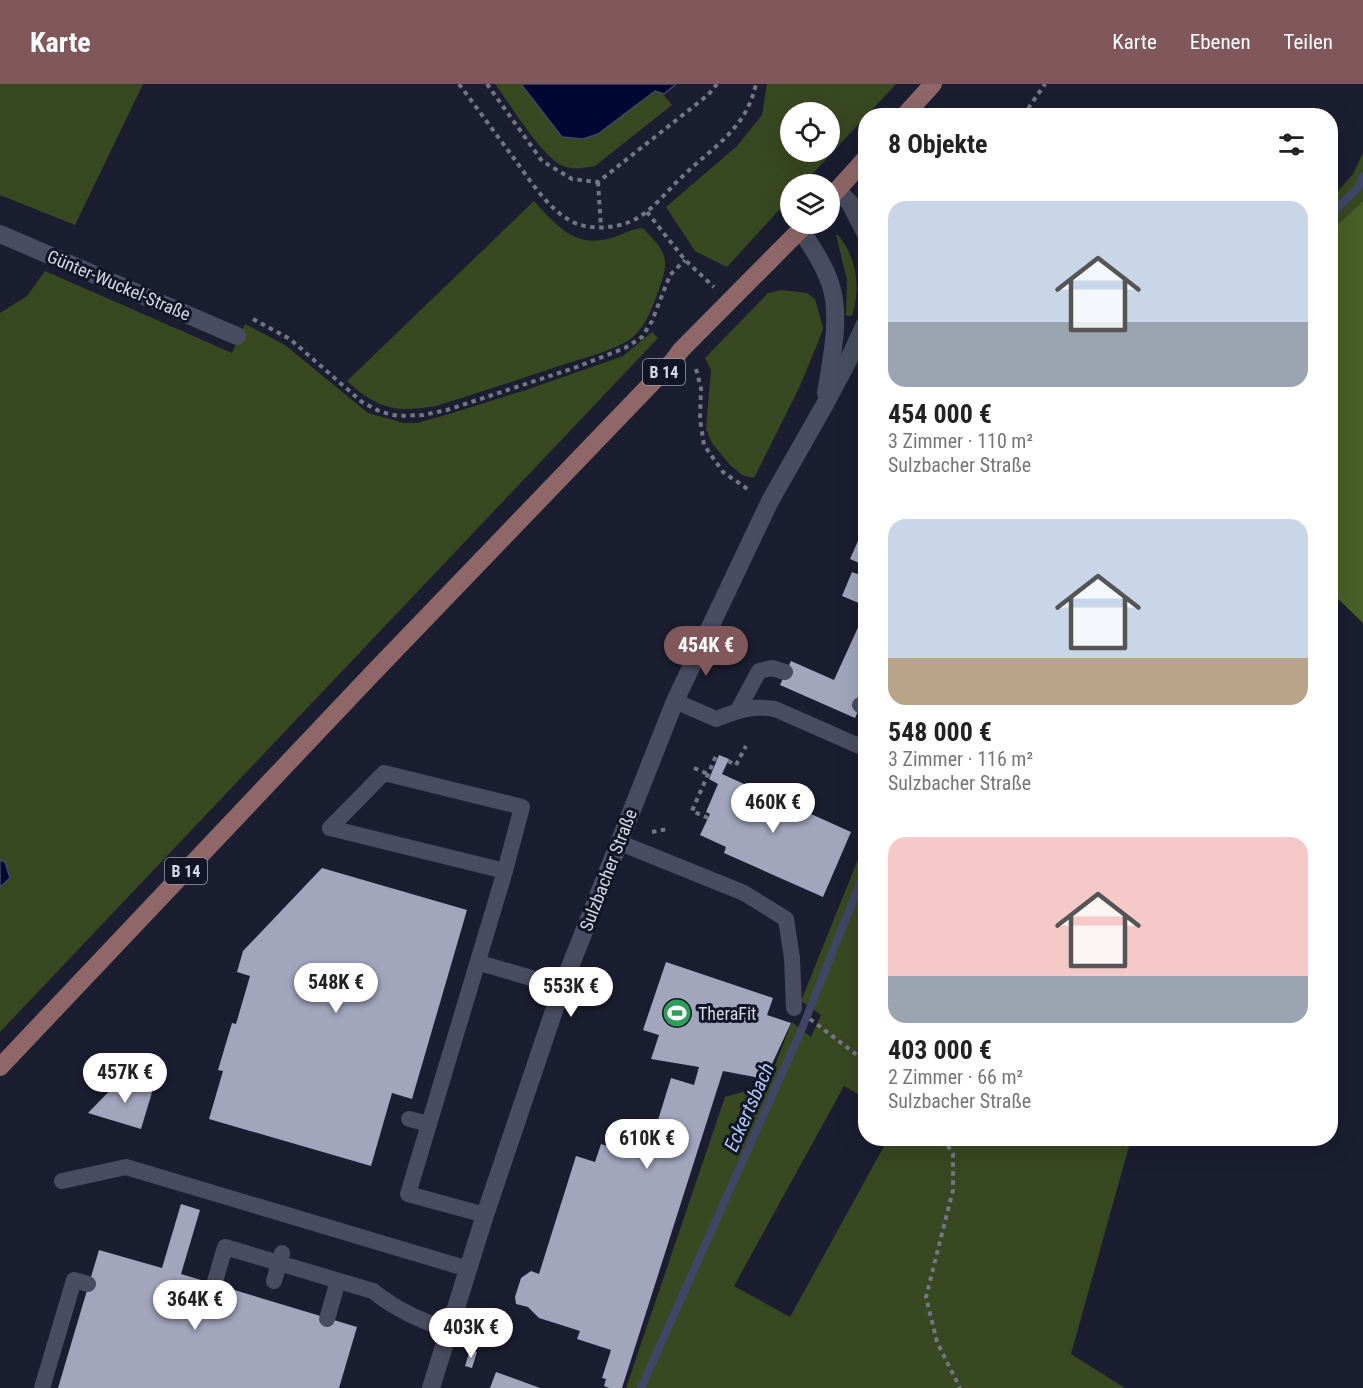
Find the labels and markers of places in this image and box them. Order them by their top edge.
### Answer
pin: 454K € [657,626,755,677]
pin: 460K € [724,783,822,834]
pin: 548K € [287,963,385,1014]
pin: 553K € [522,967,620,1018]
sports icon: TheraFit [661,997,693,1029]
place label: TheraFit [698,1003,756,1024]
pin: 457K € [76,1053,174,1104]
pin: 610K € [598,1119,696,1170]
pin: 364K € [146,1280,244,1331]
pin: 403K € [422,1308,520,1359]

